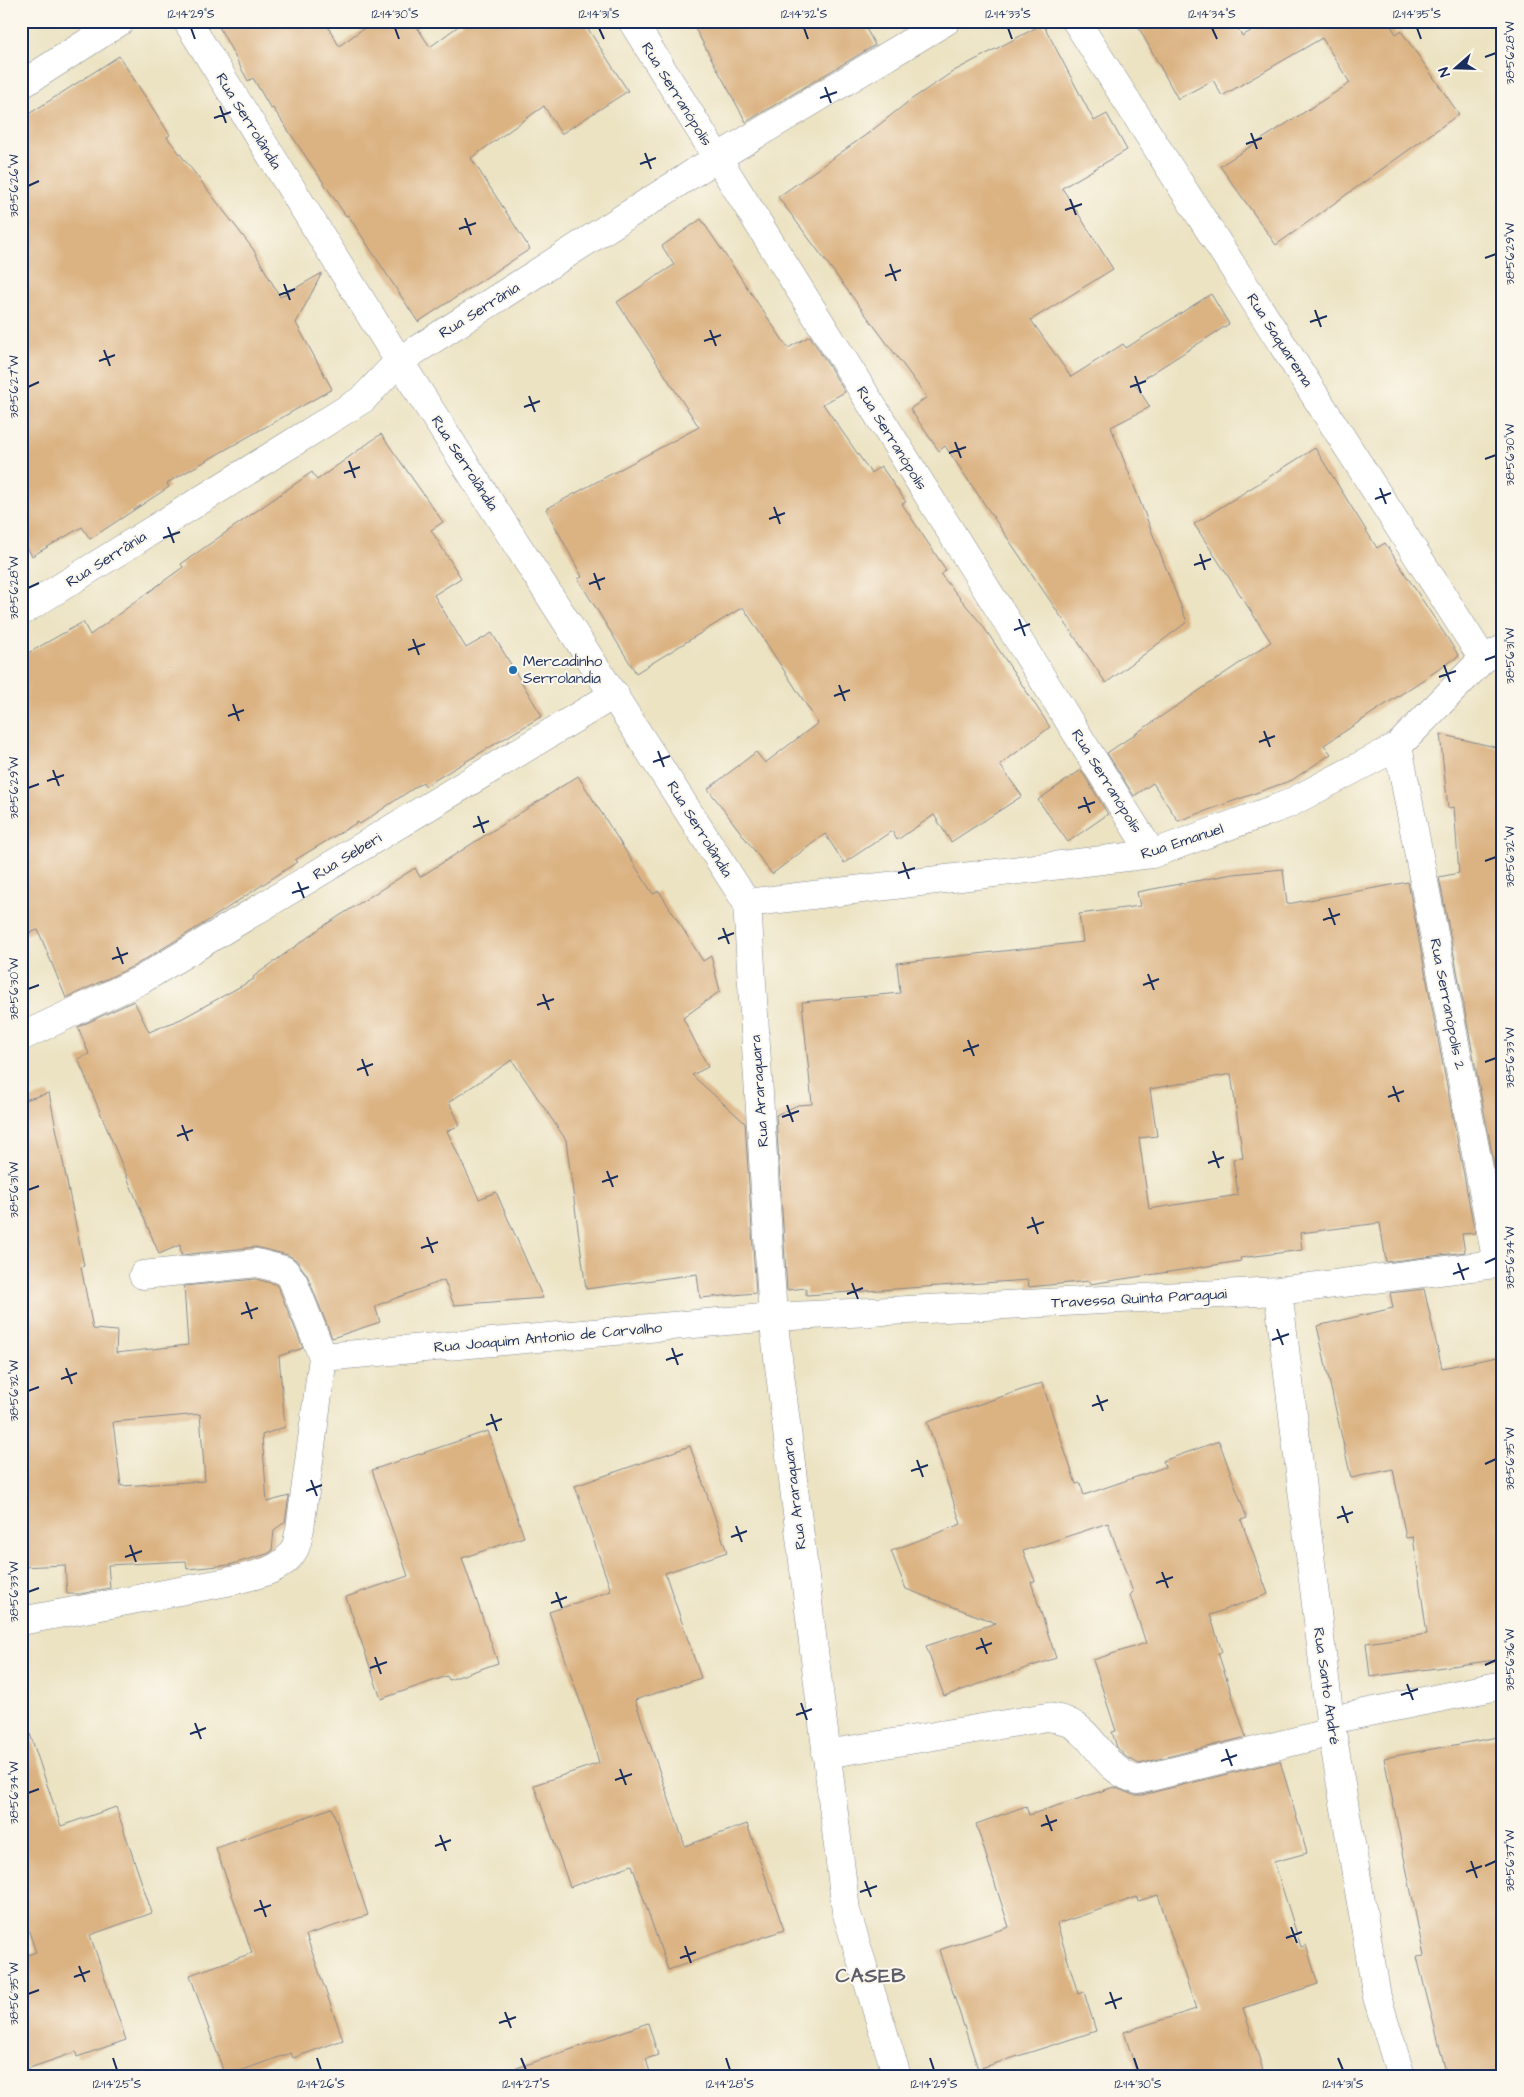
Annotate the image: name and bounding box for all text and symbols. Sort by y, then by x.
text: 12°14'29"S [168,6,215,23]
text: 12°14'30"S [372,6,419,23]
text: 12°14'31"S [579,6,620,23]
text: 12°14'32"S [781,6,827,23]
text: 12°14'33"S [985,6,1031,23]
text: 12°14'34"S [1188,6,1236,23]
text: 12°14'35"S [1393,6,1441,23]
text: 38°56'28"W [1502,21,1519,85]
street label: Rua Serranópolis [636,38,717,151]
north arrow [1432,42,1482,92]
text: N [1434,64,1456,80]
street label: Rua Serrolândia [211,69,287,174]
text: 38°56'26"W [6,154,23,218]
text: 38°56'29"W [1502,222,1519,285]
street label: Rua Serrânia [435,277,524,344]
street label: Rua Saquarema [1241,289,1318,392]
text: 38°56'27"W [6,355,23,418]
street label: Rua Serranópolis [851,382,932,495]
street label: Rua Serrolândia [426,412,503,515]
text: 38°56'30"W [1502,423,1519,486]
street label: Rua Serrânia [62,526,151,593]
text: 38°56'28"W [6,556,23,620]
text: 38°56'31"W [1502,627,1519,684]
place label: Mercadinho Serrolandia [523,651,603,689]
marker: Mercadinho Serrolandia [507,664,519,676]
street label: Rua Serranópolis [1066,725,1147,838]
text: 38°56'29"W [6,756,23,819]
street label: Rua Serrolândia [662,777,738,882]
street label: Rua Emanuel [1138,818,1226,865]
text: 38°56'32"W [1502,826,1519,888]
street label: Rua Seberi [309,827,386,885]
street label: Rua Serranópolis 2 [1424,937,1471,1072]
text: 38°56'30"W [6,957,23,1020]
text: 38°56'33"W [1502,1027,1519,1088]
street label: Rua Araraquara [745,1034,774,1148]
text: 38°56'31"W [6,1161,23,1218]
text: 38°56'34"W [1502,1226,1519,1289]
street label: Travessa Quinta Paraguai [1051,1283,1228,1315]
street label: Rua Joaquim Antonio de Carvalho [433,1317,664,1358]
text: 38°56'32"W [6,1360,23,1422]
text: 38°56'35"W [1502,1427,1519,1491]
street label: Rua Araraquara [777,1437,812,1551]
text: 38°56'33"W [6,1561,23,1622]
street label: Rua Santo André [1308,1626,1345,1746]
text: 38°56'36"W [1502,1628,1519,1691]
text: 38°56'34"W [6,1761,23,1824]
text: 38°56'37"W [1502,1829,1519,1892]
text: 38°56'35"W [6,1962,23,2026]
district label: CASEB [836,1962,906,1990]
text: 12°14'25"S [93,2076,142,2093]
text: 12°14'26"S [297,2076,345,2093]
text: 12°14'27"S [502,2076,550,2093]
text: 12°14'28"S [706,2076,754,2093]
text: 12°14'29"S [911,2076,958,2093]
text: 12°14'30"S [1115,2076,1162,2093]
text: 12°14'31"S [1323,2076,1364,2093]

